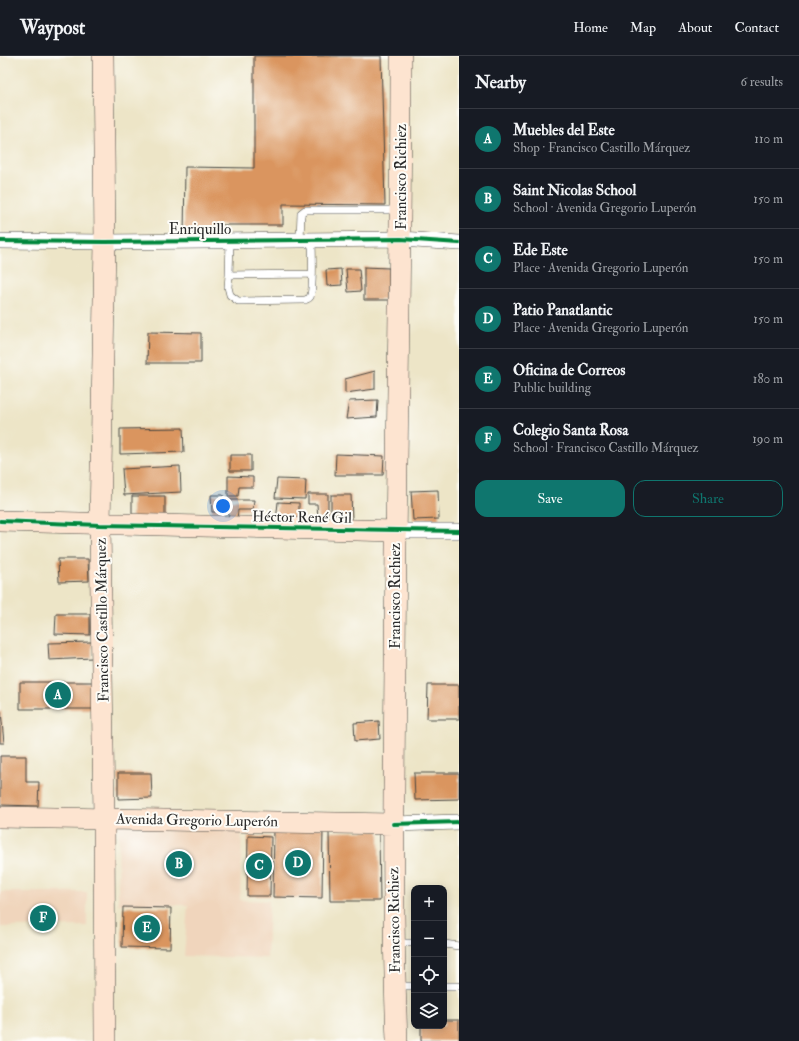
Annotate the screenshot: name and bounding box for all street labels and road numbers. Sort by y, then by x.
street label: Francisco Richiez [392,124,411,230]
street label: Enriquillo [169,220,231,239]
street label: Héctor René Gil [252,507,352,528]
street label: Francisco Castillo Márquez [92,538,113,702]
street label: Francisco Richiez [386,543,405,649]
street label: Avenida Gregorio Luperón [115,810,278,832]
street label: Francisco Richiez [384,867,405,973]

